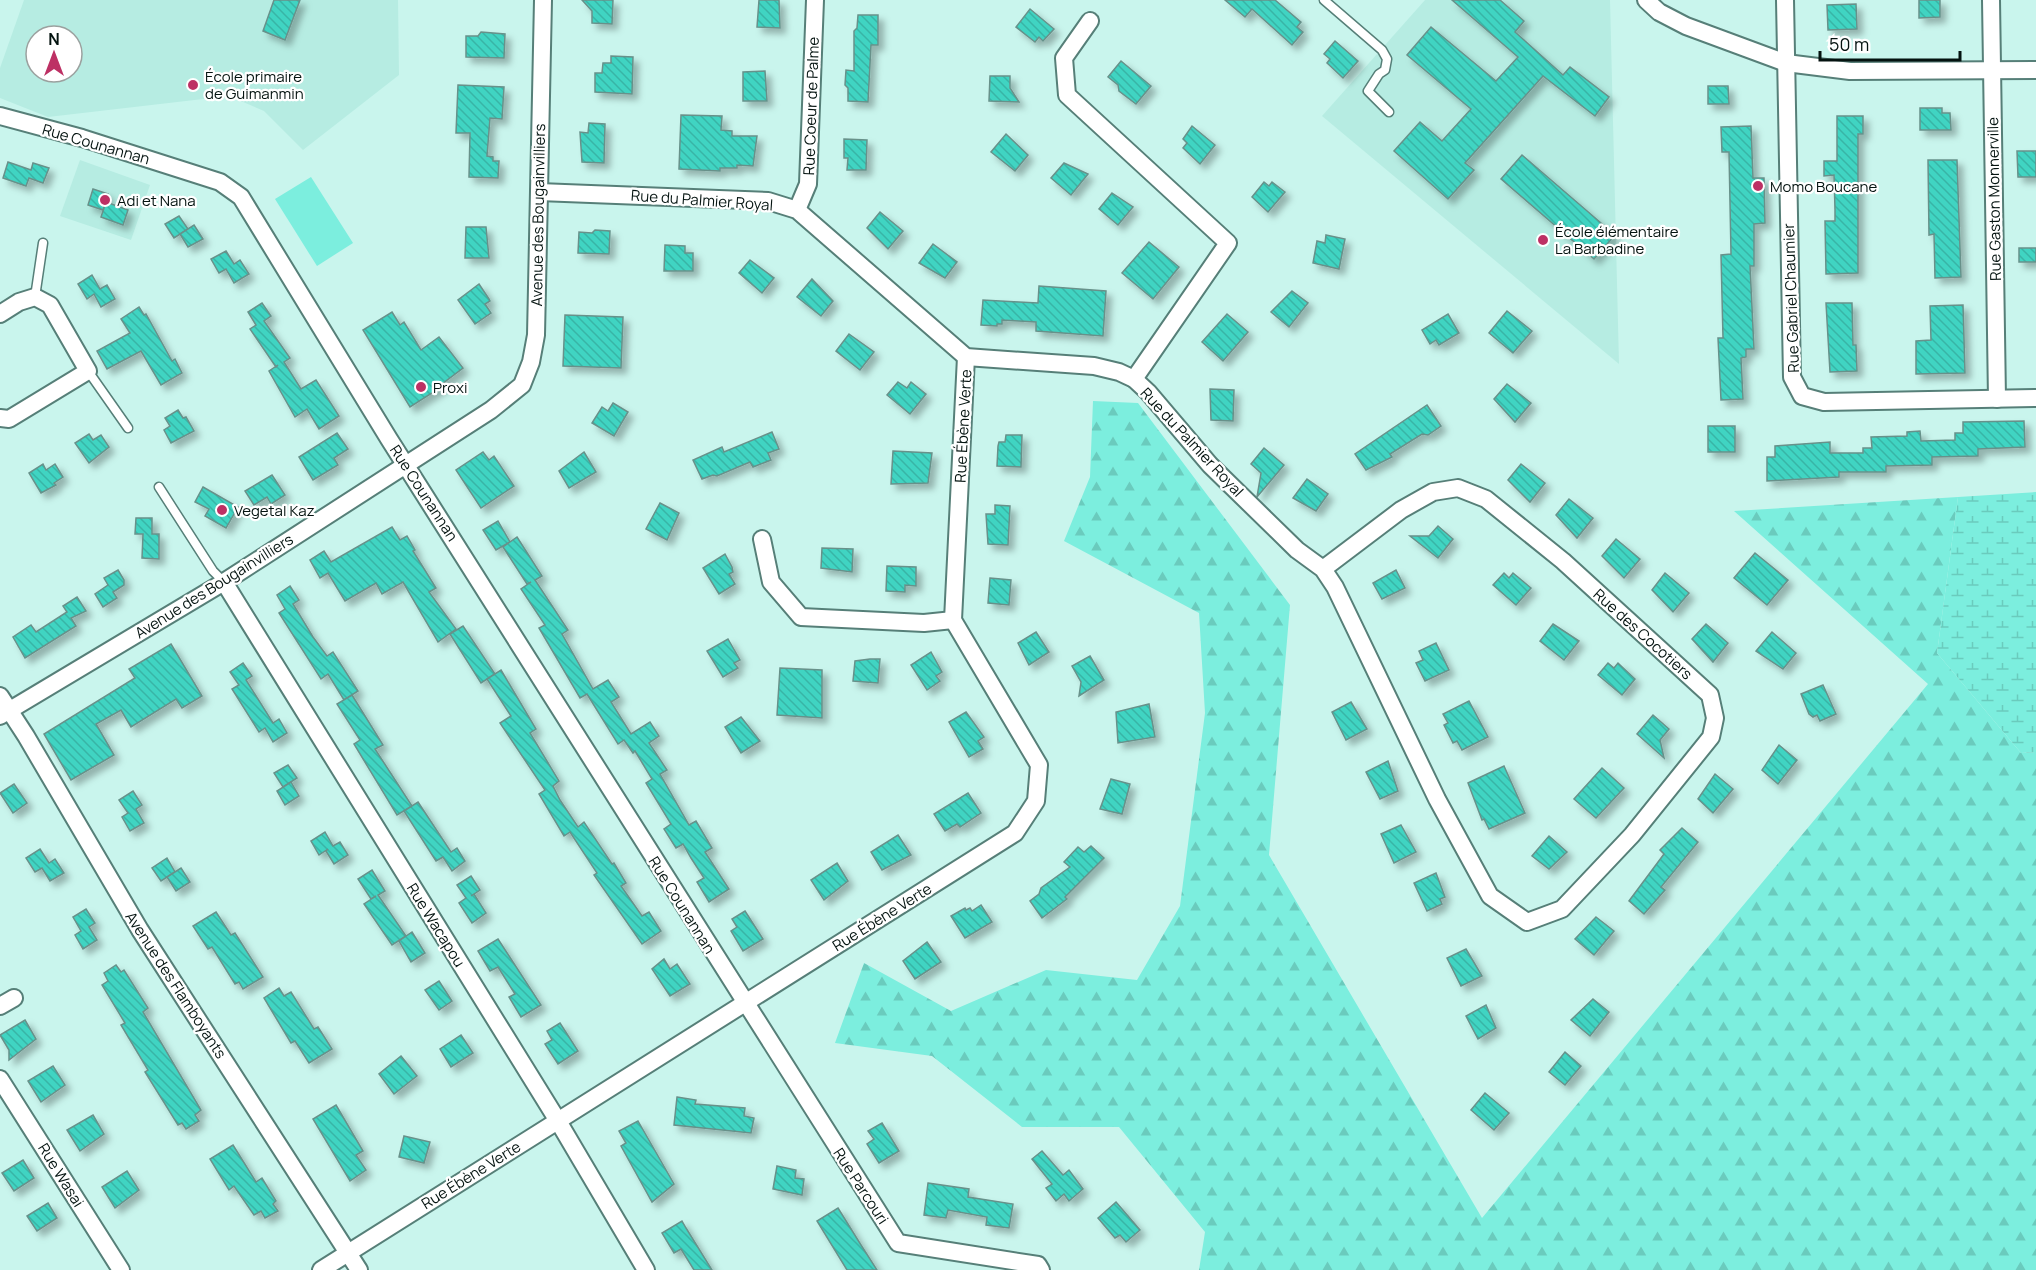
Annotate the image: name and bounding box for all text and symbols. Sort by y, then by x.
north arrow [24,24,84,84]
scale bar [1820,24,1960,62]
text: N [48,28,60,50]
text: 50 m [1829,32,1869,56]
street label: Rue Coeur de Palme [798,36,824,176]
place label: École primaire de Guimanmin [205,66,304,104]
marker: École primaire de Guimanmin [186,78,200,92]
street label: Rue Gaston Monnerville [1982,117,2006,281]
street label: Rue Counannan [40,119,152,169]
street label: Avenue des Bougainvilliers [526,123,550,307]
place label: Momo Boucane [1770,176,1877,197]
marker: Momo Boucane [1751,179,1765,193]
street label: Rue du Palmier Royal [630,185,774,215]
place label: Adi et Nana [117,190,196,211]
marker: Adi et Nana [98,193,112,207]
place label: École élémentaire La Barbadine [1555,221,1679,259]
street label: Rue Gabriel Chaumier [1778,222,1804,373]
marker: École élémentaire La Barbadine [1536,233,1550,247]
street label: Rue Ébène Verte [950,369,976,483]
place label: Proxi [433,377,467,398]
marker: Proxi [414,380,428,394]
street label: Rue du Palmier Royal [1136,383,1248,501]
street label: Rue Counannan [385,441,463,545]
place label: Vegetal Kaz [234,500,315,521]
marker: Vegetal Kaz [215,503,229,517]
street label: Avenue des Bougainvilliers [131,529,297,643]
street label: Rue des Cocotiers [1589,584,1697,684]
street label: Rue Counannan [644,852,720,958]
street label: Rue Ébène Verte [828,878,936,956]
street label: Rue Wacapou [402,879,470,971]
street label: Avenue des Flamboyants [121,907,231,1063]
street label: Rue Ébène Verte [417,1136,525,1214]
street label: Rue Wasai [33,1139,89,1211]
street label: Rue Parcouri [828,1144,894,1228]

